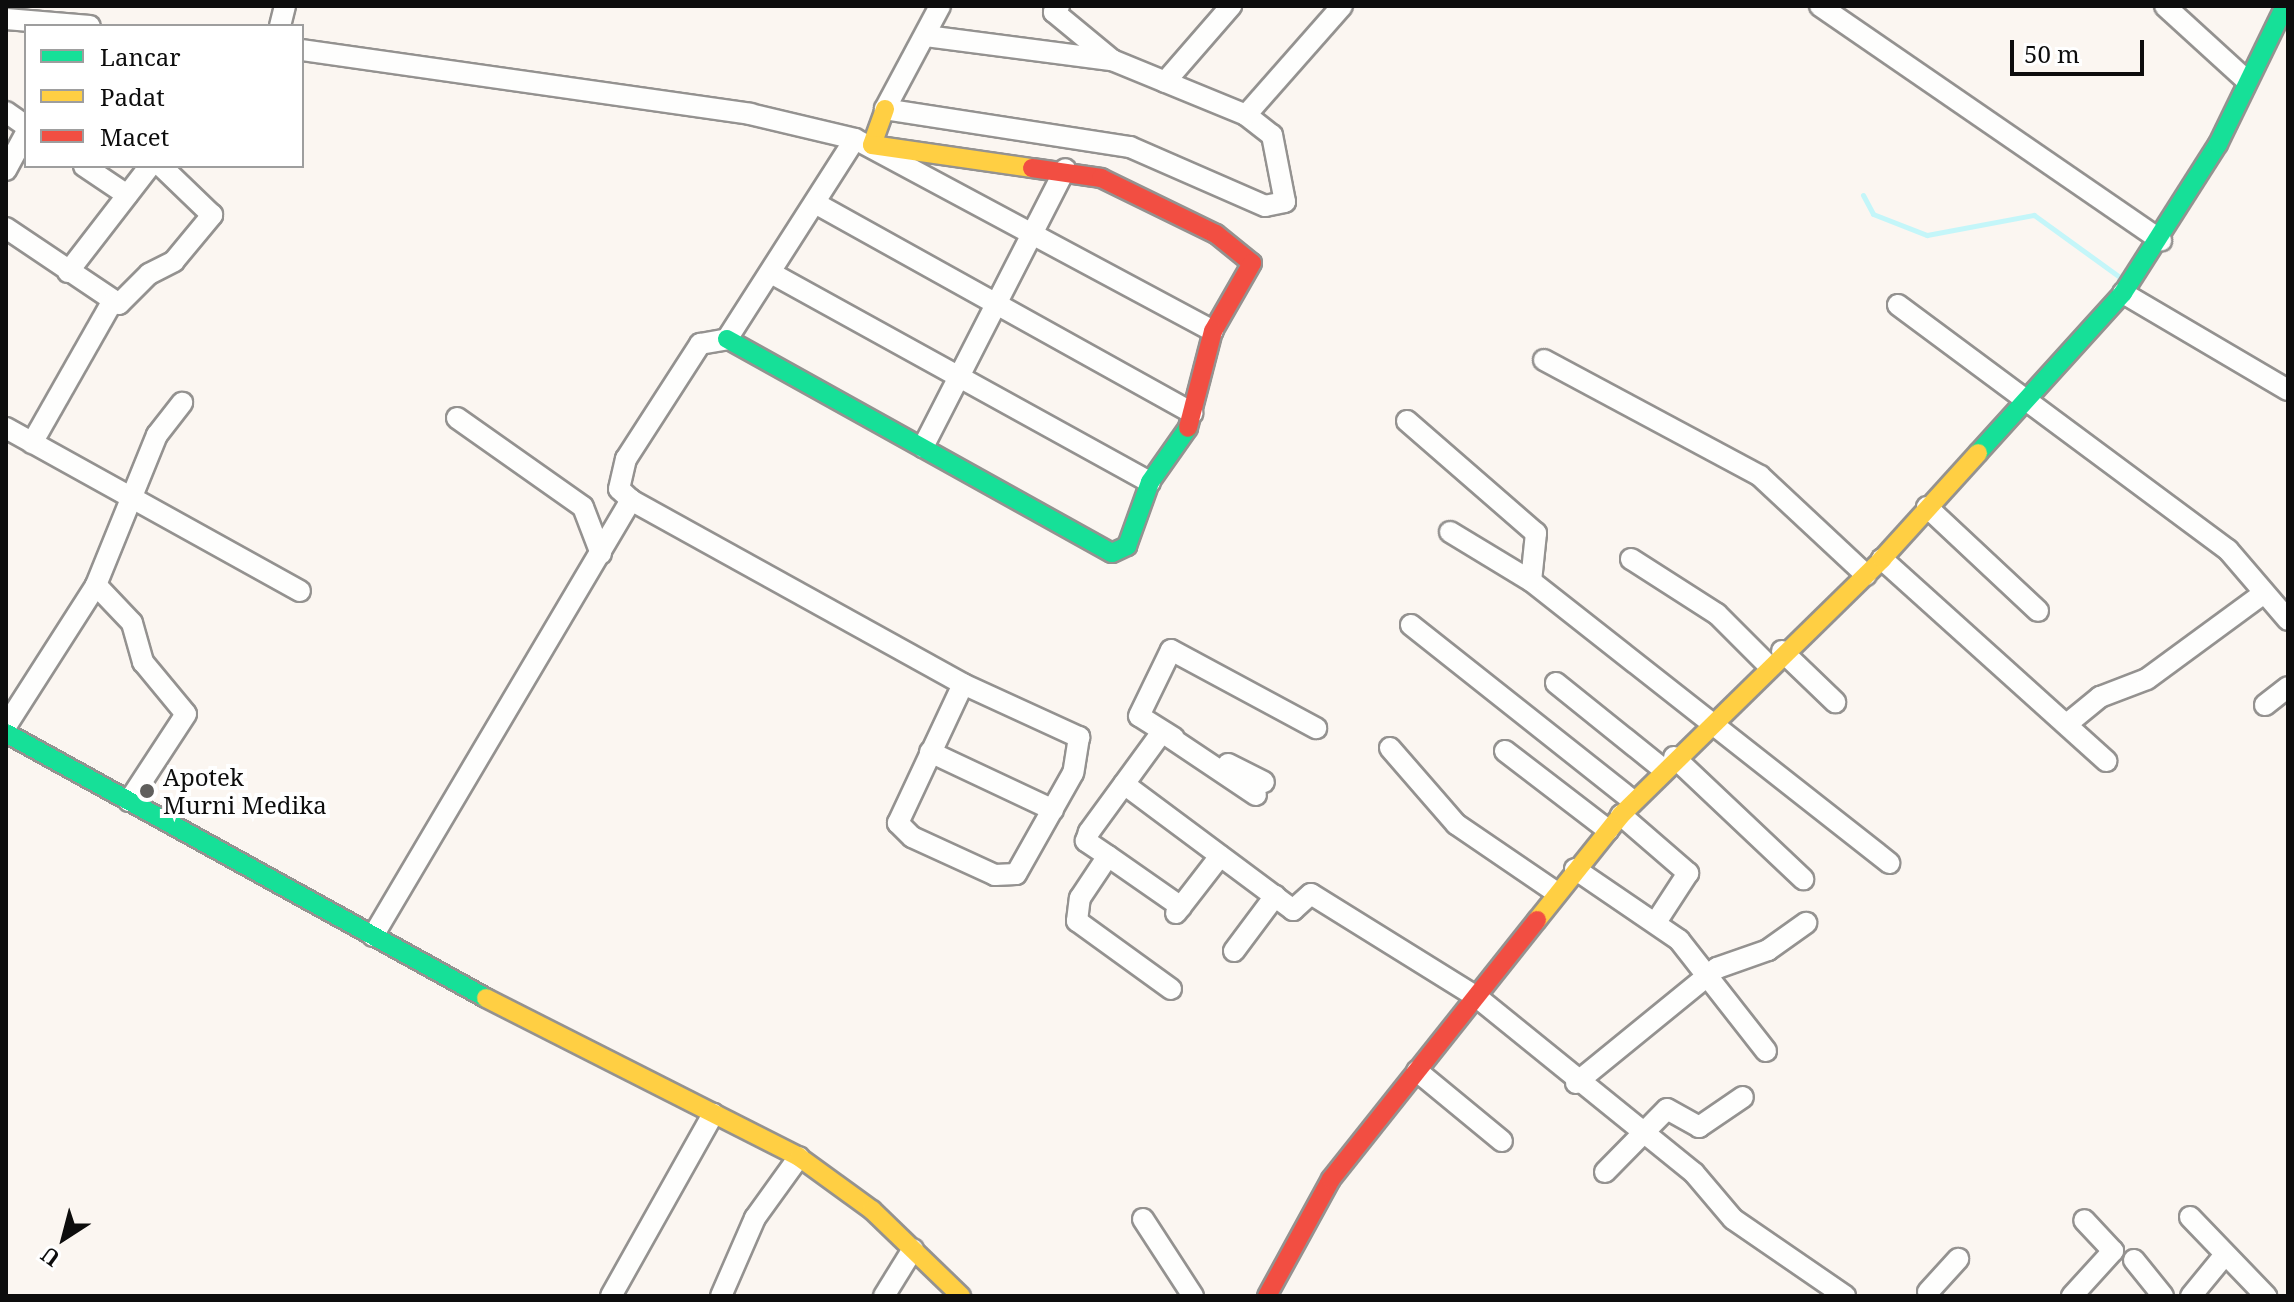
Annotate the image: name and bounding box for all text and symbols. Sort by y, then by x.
legend [24,24,304,168]
scale bar [2014,24,2148,74]
text: 50 m [2024,37,2080,70]
text: Lancar [100,40,181,73]
text: Padat [100,80,165,113]
text: Macet [100,120,169,153]
place label: Apotek Murni Medika [163,763,327,819]
marker: Apotek Murni Medika [138,782,156,800]
north arrow [24,1198,104,1278]
text: U [34,1240,65,1274]

